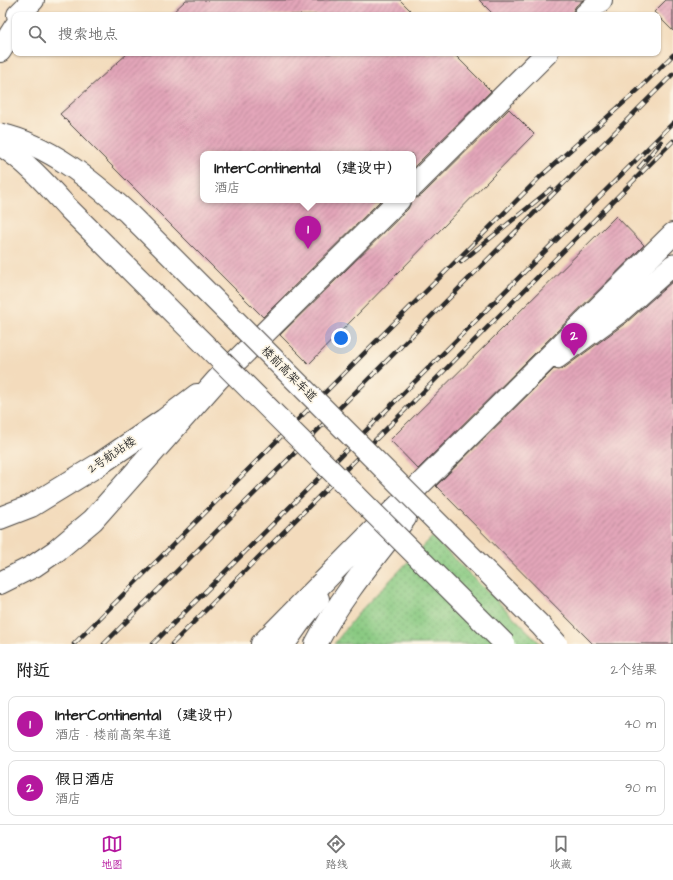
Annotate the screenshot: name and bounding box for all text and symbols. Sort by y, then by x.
search box [12,12,661,56]
icon: search [26,23,48,45]
text: 搜索地点 [58,24,118,45]
popup [200,151,416,203]
text: InterContinental （建设中） [214,158,402,179]
text: 酒店 [214,179,240,197]
pin: 1 [295,216,321,249]
pin: 2 [561,323,587,356]
your location [331,328,351,348]
street label: 楼前高架车道 [258,343,320,405]
street label: 2号航站楼 [85,433,139,477]
text: 附近 [16,659,50,683]
text: 2个结果 [611,661,657,679]
text: InterContinental （建设中） [55,705,242,726]
text: 1 [29,715,31,733]
text: 40 m [624,715,656,733]
text: 酒店 · 楼前高架车道 [55,726,171,744]
text: 假日酒店 [55,769,115,790]
text: 2 [26,779,34,797]
text: 90 m [625,779,656,797]
text: 酒店 [55,790,81,808]
tab: 地图 [101,833,123,872]
tab: 路线 [325,833,347,872]
tab: 收藏 [550,833,572,872]

